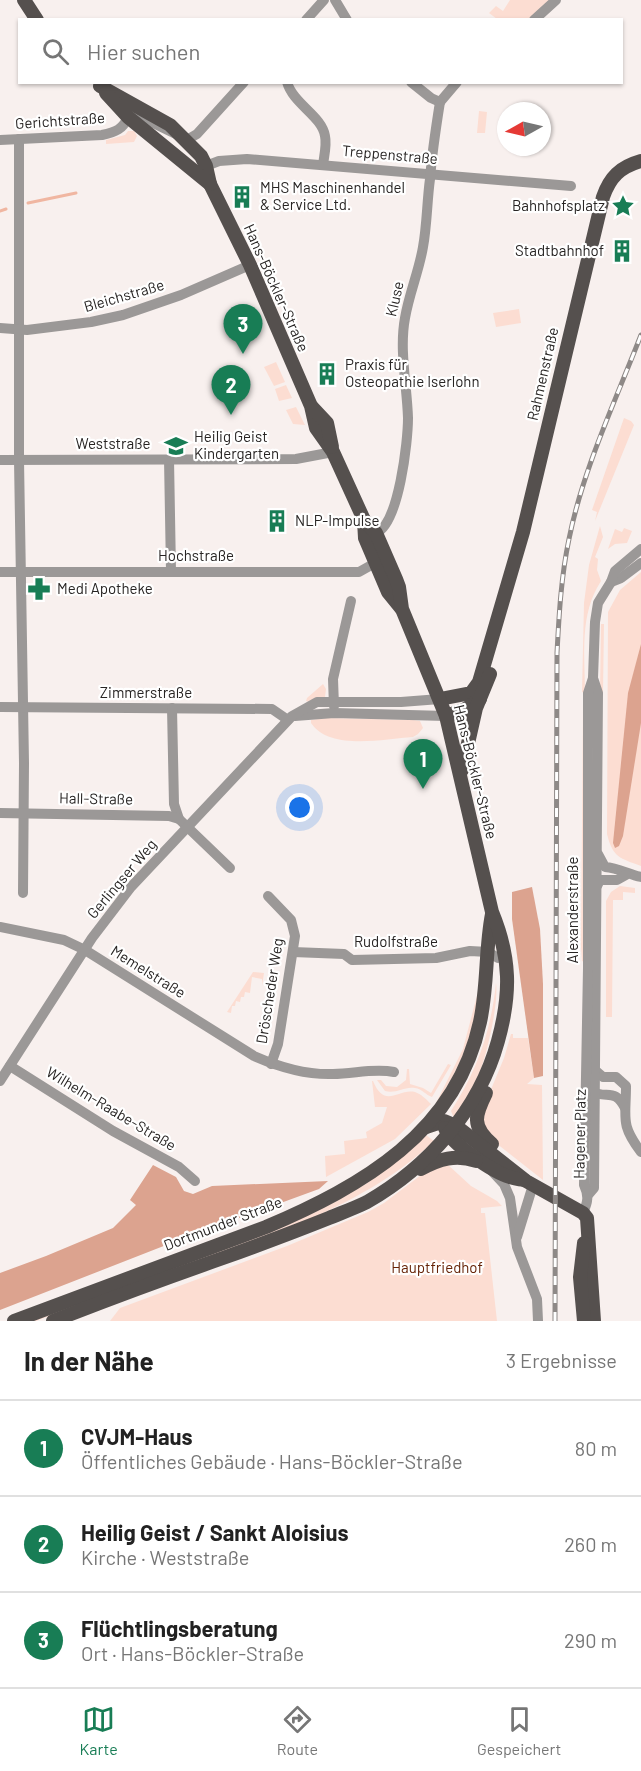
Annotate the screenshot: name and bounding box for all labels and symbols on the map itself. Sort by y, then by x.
north arrow [497,102,551,156]
street label: Gerichtstraße [14,108,105,132]
street label: Treppenstraße [342,141,439,167]
place label: MHS Maschinenhandel & Service Ltd. [260,178,405,213]
building icon: MHS Maschinenhandel & Service Ltd. [229,184,255,210]
place icon: Bahnhofsplatz [610,193,636,219]
place label: Bahnhofsplatz [512,196,605,214]
street label: Hans-Böckler-Straße [241,221,313,354]
building icon: Stadtbahnhof [609,238,635,264]
place label: Stadtbahnhof [515,241,604,259]
street label: Bleichstraße [82,275,166,315]
street label: Kluse [381,279,407,318]
pin: 3 [224,304,262,354]
street label: Rahmenstraße [523,325,562,422]
place label: Praxis für Osteopathie Iserlohn [345,355,480,390]
building icon: Praxis für Osteopathie Iserlohn [314,361,340,387]
pin: 2 [212,366,250,415]
place label: Heilig Geist Kindergarten [194,427,279,462]
school or university icon: Heilig Geist Kindergarten [163,433,189,459]
street label: Weststraße [75,434,151,452]
building icon: NLP-Impulse [264,508,290,534]
place label: NLP-Impulse [295,511,379,529]
street label: Hochstraße [158,546,234,564]
pharmacy icon: Medi Apotheke [26,576,52,602]
place label: Medi Apotheke [57,579,153,597]
street label: Zimmerstraße [100,683,192,701]
street label: Hans-Böckler-Straße [451,703,501,841]
pin: 1 [404,740,442,789]
street label: Hall-Straße [59,788,133,808]
your location [285,793,314,822]
street label: Gerlingser Weg [83,835,160,922]
street label: Alexanderstraße [563,857,581,963]
street label: Rudolfstraße [354,932,438,950]
street label: Dröscheder Weg [252,937,286,1045]
street label: Memelstraße [108,941,189,1001]
street label: Wilhelm-Raabe-Straße [43,1062,180,1154]
street label: Hagener Platz [569,1089,589,1179]
street label: Dortmunder Straße [161,1192,284,1254]
park label: Hauptfriedhof [391,1258,483,1276]

